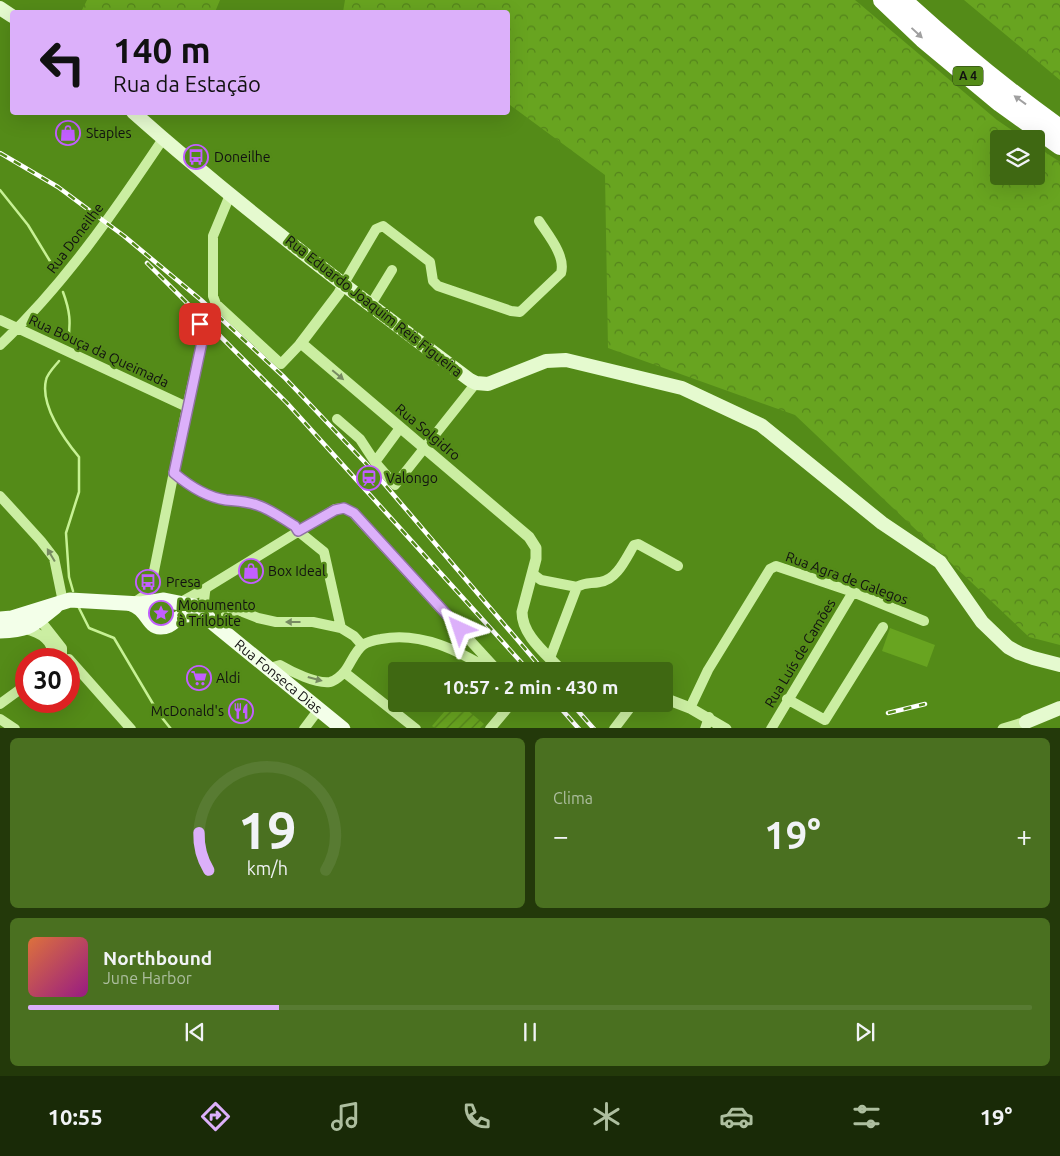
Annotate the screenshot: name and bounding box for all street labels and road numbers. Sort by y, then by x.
road number: A 4 [953,66,983,85]
street label: Rua Doneilhe [43,200,107,276]
street label: Rua Eduardo Joaquim Reis Figueira [282,232,466,380]
street label: Rua Bouça da Queimada [27,312,171,390]
street label: Rua Solgidro [392,400,464,464]
street label: Rua Agra de Galegos [784,548,910,608]
street label: Rua Luís de Camões [761,596,839,710]
street label: Rua Fonseca Dias [232,636,325,717]

